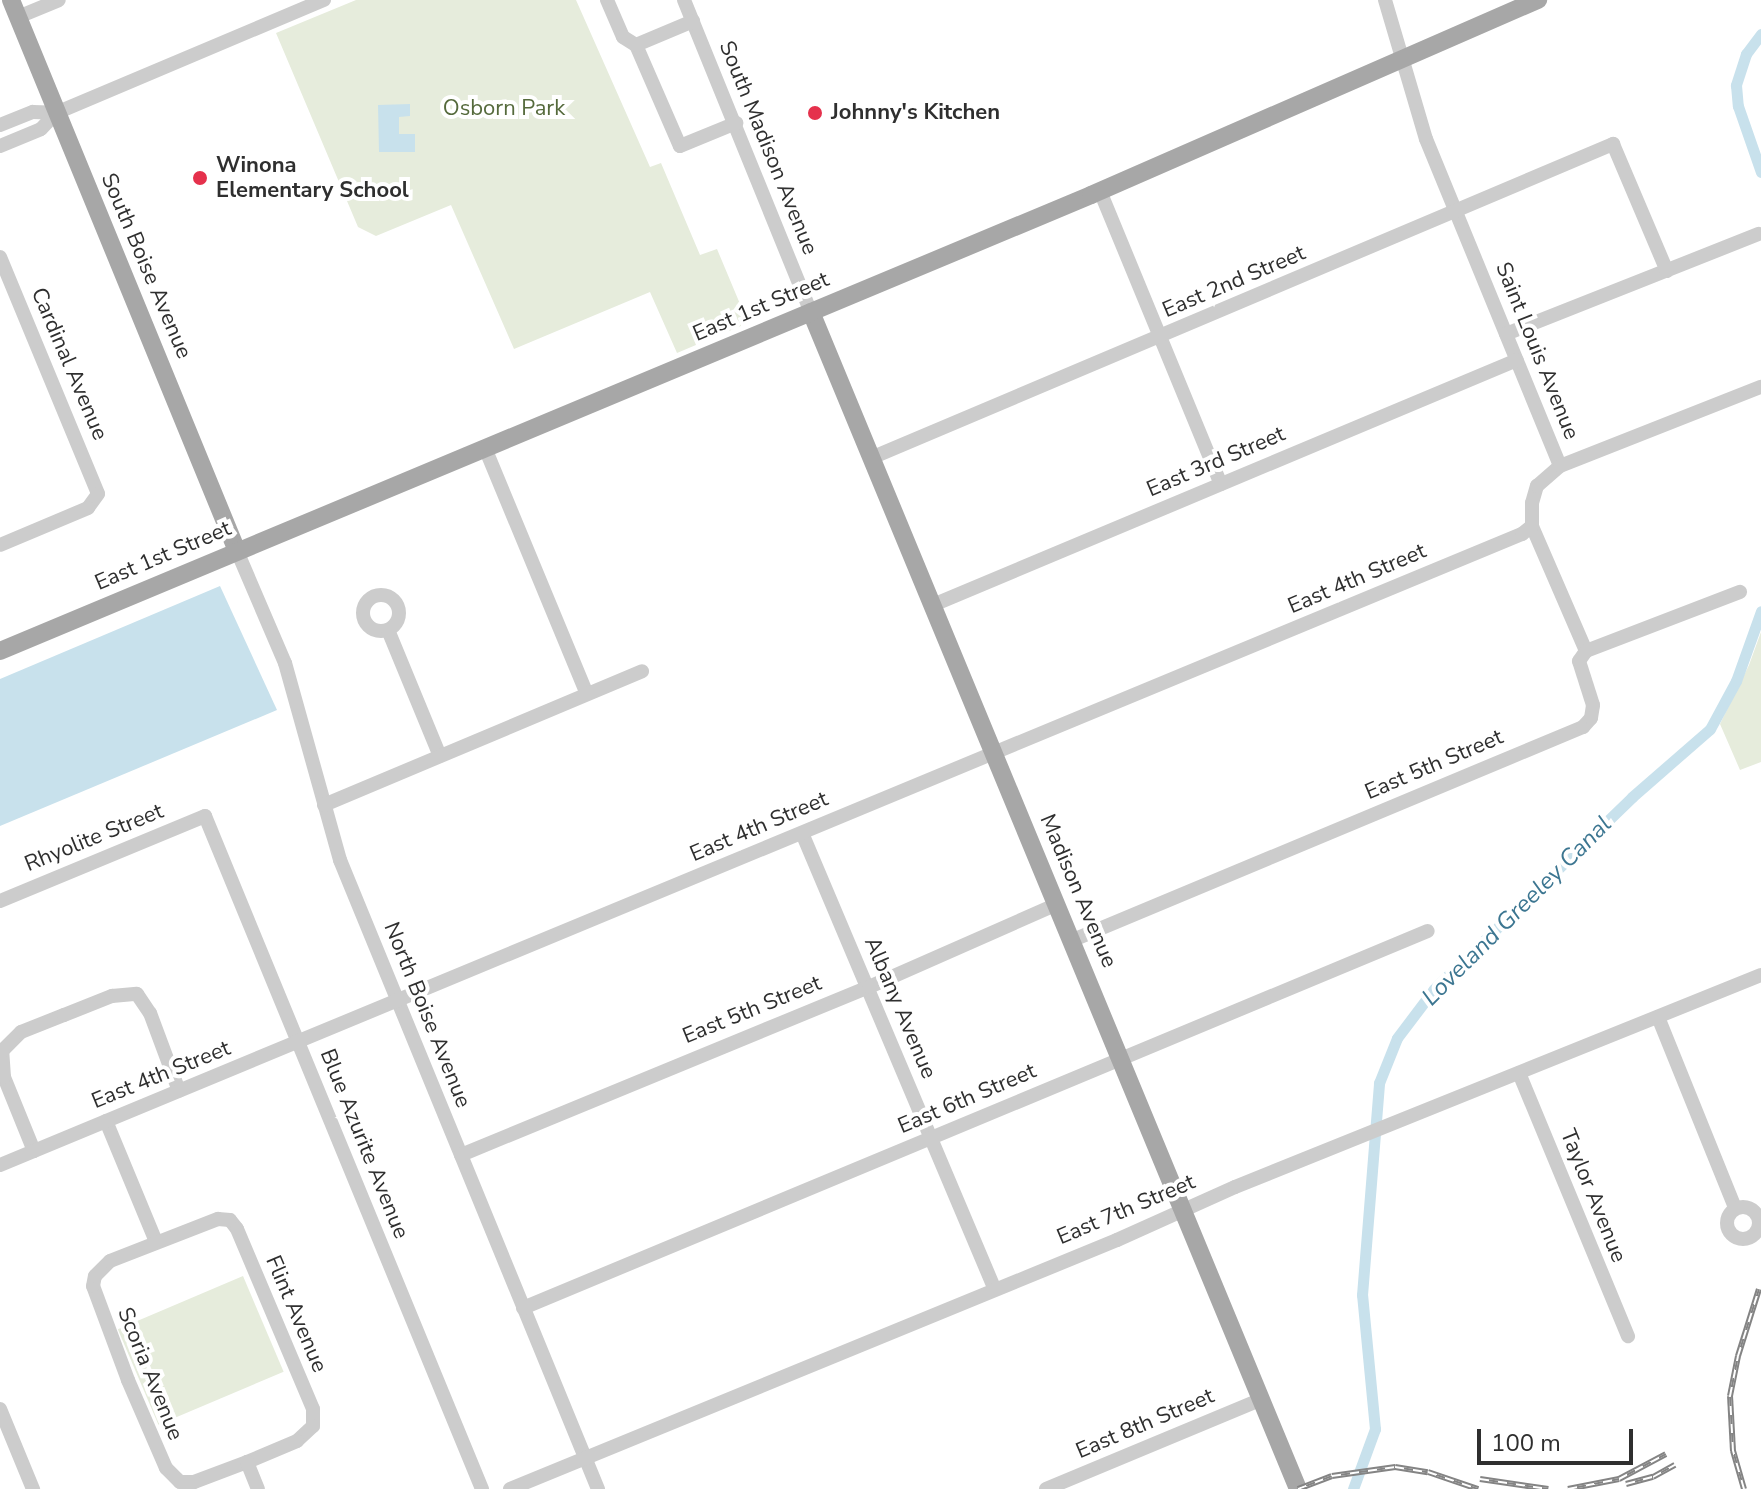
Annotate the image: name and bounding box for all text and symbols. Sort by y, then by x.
street label: South Madison Avenue [713,37,823,259]
park label: Osborn Park [443,96,565,122]
place label: Johnny's Kitchen [831,100,1000,126]
marker: Johnny's Kitchen [806,104,824,122]
place label: Winona Elementary School [216,152,409,204]
street label: South Boise Avenue [95,169,197,363]
marker: Winona Elementary School [191,169,209,187]
street label: East 2nd Street [1159,240,1309,324]
street label: Saint Louis Avenue [1489,259,1585,443]
street label: East 1st Street [689,266,833,348]
street label: Cardinal Avenue [25,284,113,444]
street label: East 3rd Street [1143,421,1289,503]
street label: East 1st Street [91,515,235,597]
street label: East 4th Street [1284,538,1430,620]
street label: East 5th Street [1361,724,1507,806]
street label: East 4th Street [686,786,832,868]
street label: Rhyolite Street [21,798,167,878]
street label: Madison Avenue [1034,810,1122,972]
water label: Loveland Greeley Canal [1416,810,1618,1012]
street label: North Boise Avenue [378,918,476,1112]
street label: Albany Avenue [858,933,942,1083]
street label: East 5th Street [679,970,825,1050]
street label: East 4th Street [88,1035,234,1115]
street label: Blue Azurite Avenue [314,1045,414,1243]
street label: East 6th Street [894,1058,1040,1140]
street label: Taylor Avenue [1554,1125,1632,1267]
street label: East 7th Street [1053,1169,1199,1251]
street label: Flint Avenue [260,1252,332,1376]
street label: Scoria Avenue [111,1304,189,1444]
street label: East 8th Street [1072,1383,1218,1465]
scale bar [1481,1413,1637,1463]
text: 100 m [1491,1427,1561,1459]

